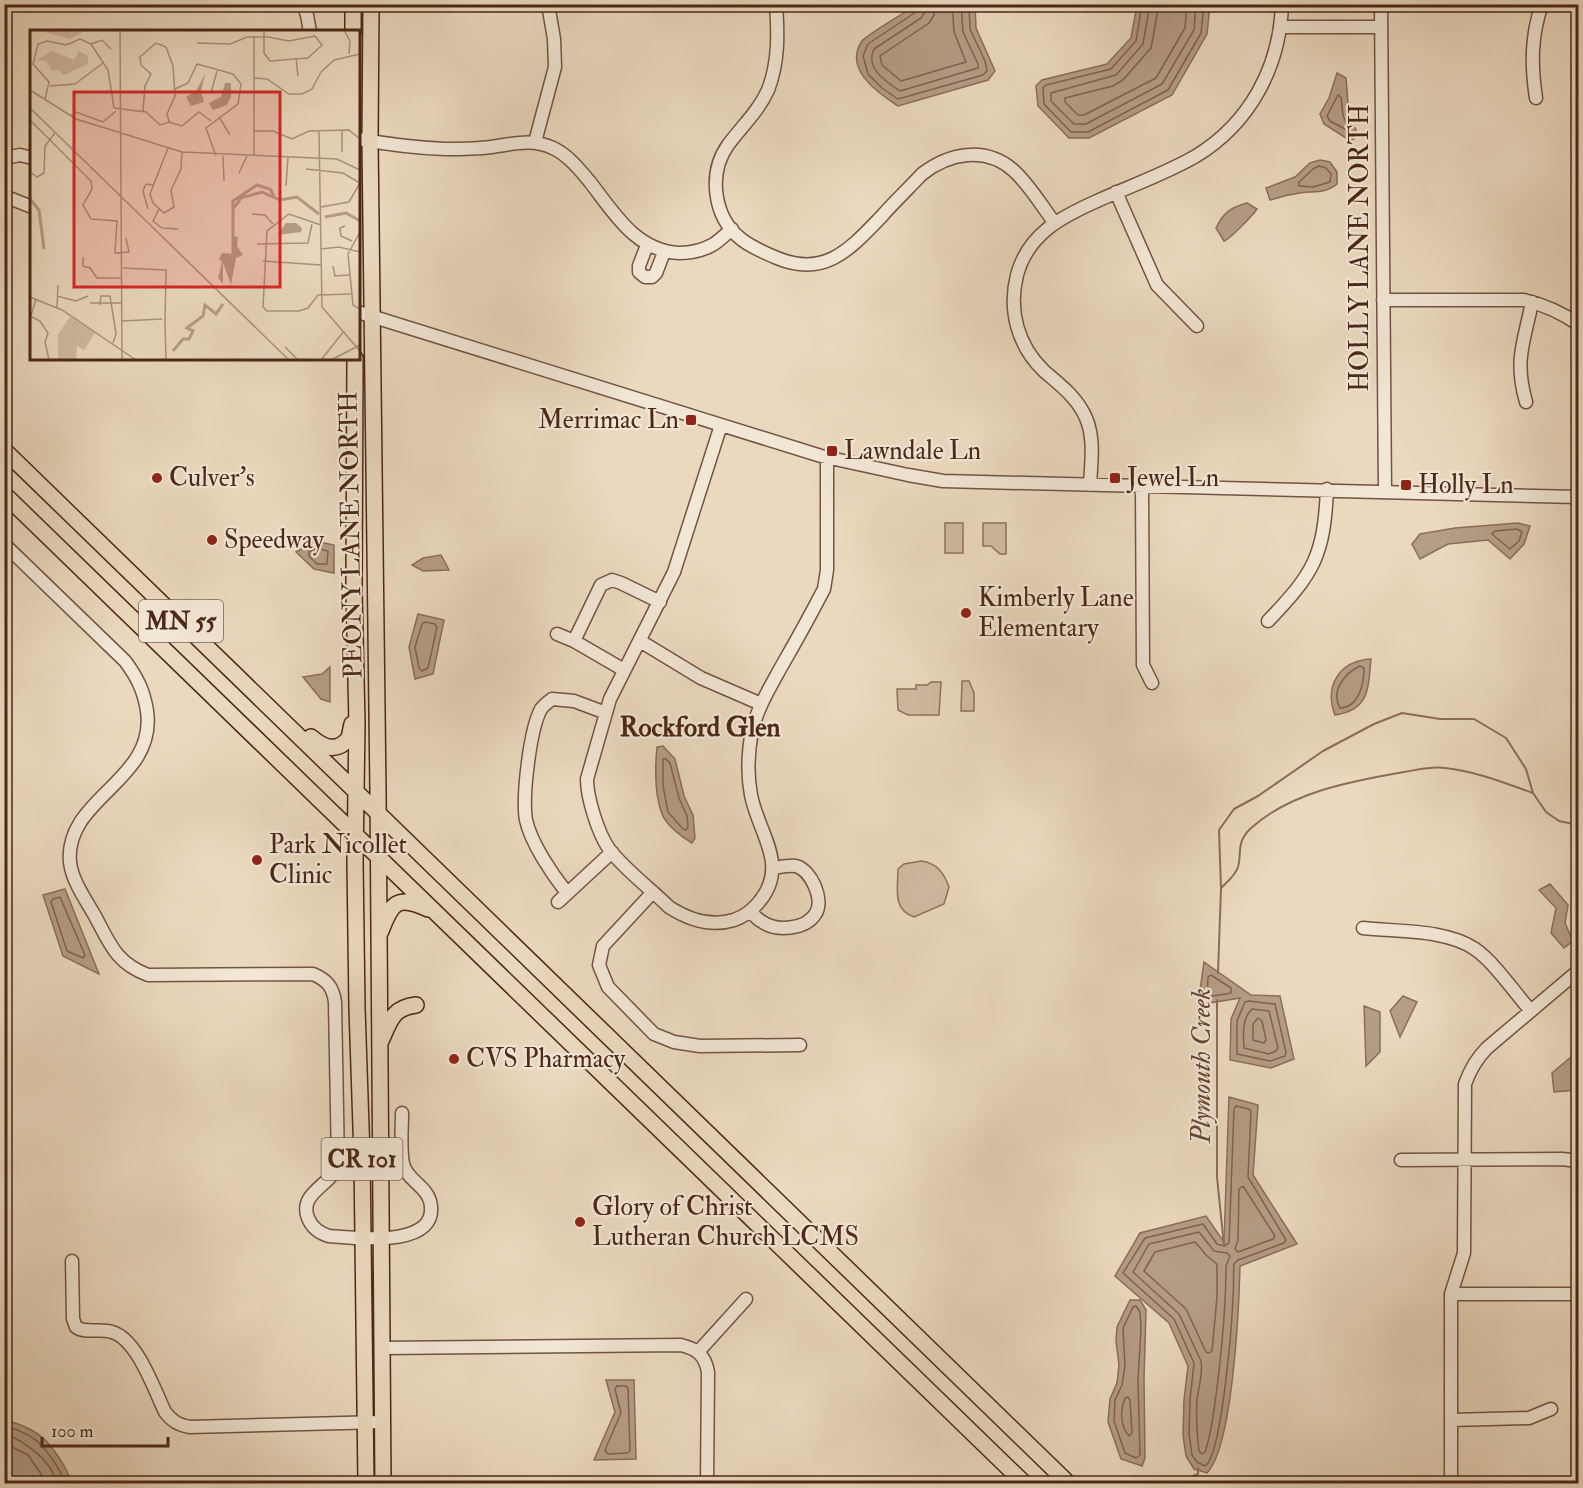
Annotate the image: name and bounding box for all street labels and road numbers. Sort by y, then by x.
street label: HOLLY LANE NORTH [1344,104,1376,392]
street label: PEONY LANE NORTH [332,391,370,679]
road number: MN 55 [139,600,223,642]
road number: CR 101 [322,1138,403,1180]

